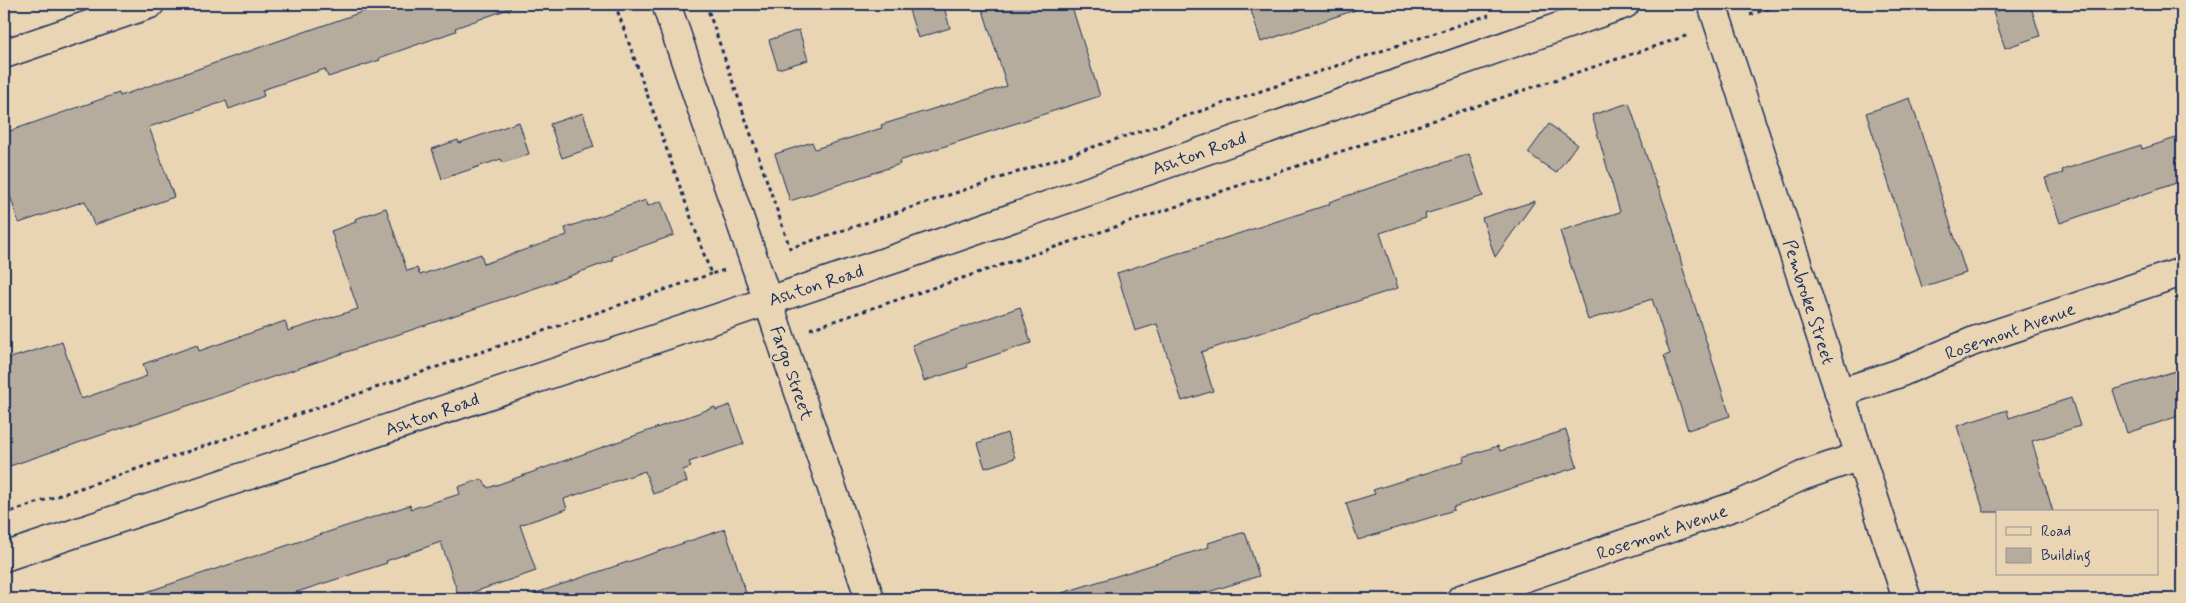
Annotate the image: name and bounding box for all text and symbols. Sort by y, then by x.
street label: Ashton Road [1149,127,1250,181]
street label: Pembroke Street [1777,237,1840,368]
street label: Ashton Road [766,259,867,313]
street label: Rosemont Avenue [1942,297,2079,367]
street label: Fargo Street [763,323,819,424]
street label: Ashton Road [382,388,483,442]
street label: Rosemont Avenue [1594,499,1731,567]
legend [1996,510,2158,576]
text: Road [2041,522,2071,542]
text: Building [2041,546,2091,567]

